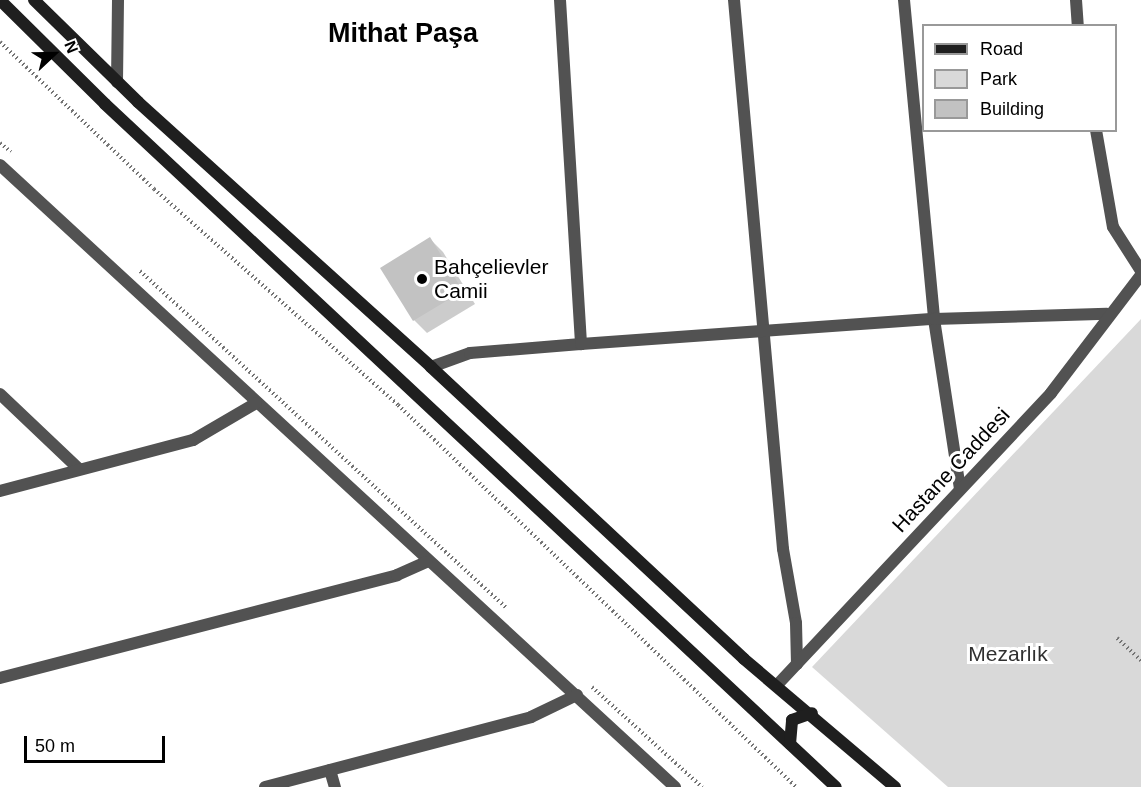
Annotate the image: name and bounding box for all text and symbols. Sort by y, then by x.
district label: Mithat Paşa [328,18,478,50]
north arrow [24,24,84,84]
legend [922,24,1117,132]
text: N [61,39,81,56]
text: Road [980,39,1023,59]
text: Park [980,69,1017,89]
text: Building [980,99,1044,119]
place label: Bahçelievler Camii [434,254,548,304]
marker: Bahçelievler Camii [415,272,429,286]
street label: Hastane Caddesi [887,402,1015,538]
park label: Mezarlık [968,641,1048,667]
scale bar [27,724,168,762]
text: 50 m [35,736,75,756]

